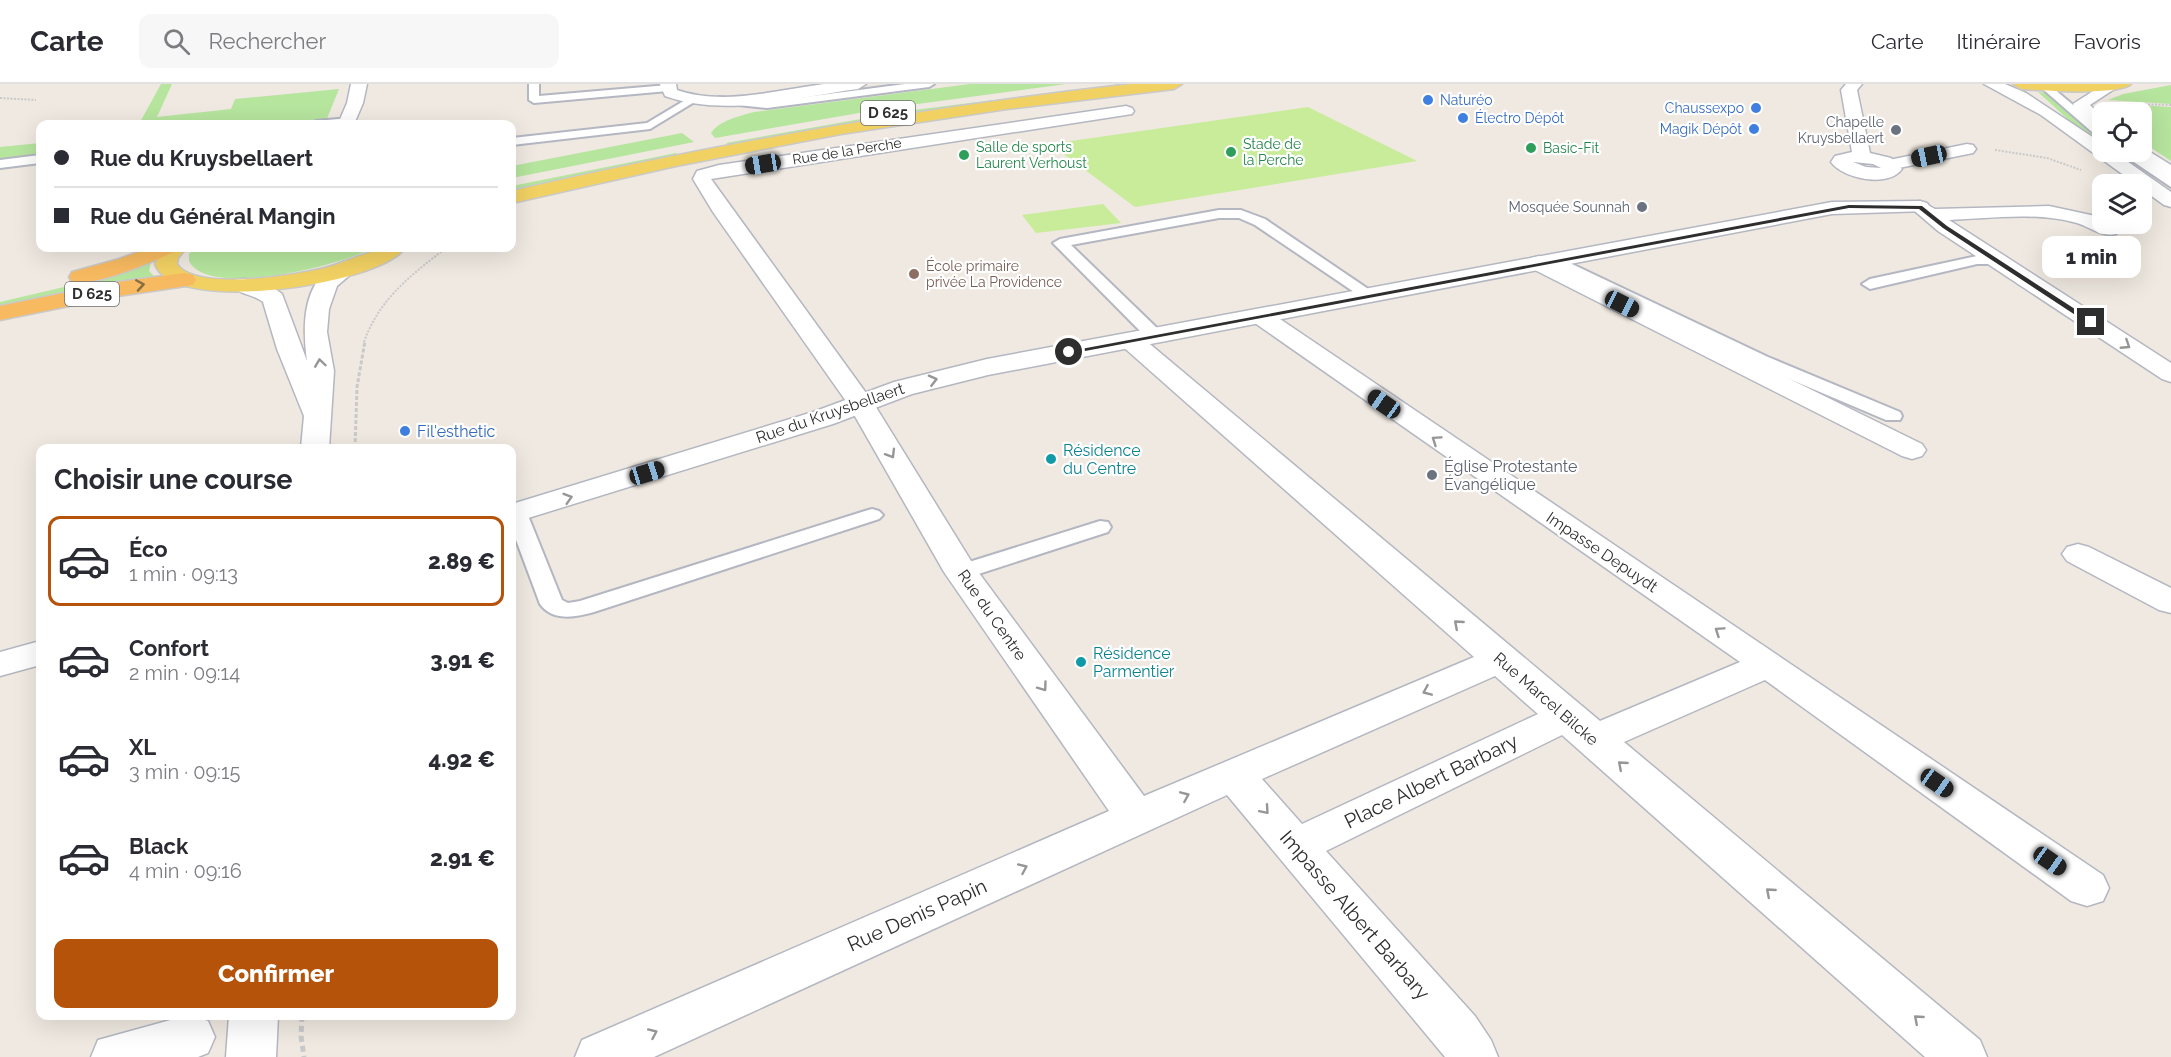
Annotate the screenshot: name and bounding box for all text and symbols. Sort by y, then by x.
search box [139,14,559,68]
text: Carte [30,25,103,58]
icon: search [160,25,193,58]
text: Rechercher [208,28,326,54]
text: Carte [1871,29,1923,54]
text: Itinéraire [1956,29,2040,54]
text: Favoris [2073,29,2141,54]
place label: Naturéo [1440,92,1493,108]
marker: Naturéo [1421,93,1435,107]
place label: Chaussexpo [1665,100,1744,116]
road number: D 625 [861,101,915,125]
marker: Chaussexpo [1749,101,1763,115]
map controls [2092,102,2152,234]
button: locate [2092,102,2152,162]
place label: Électro Dépôt [1475,109,1565,126]
marker: Électro Dépôt [1456,111,1470,125]
place label: Chapelle Kruysbellaert [1798,114,1884,146]
place label: Magik Dépôt [1660,121,1742,137]
marker: Magik Dépôt [1747,122,1761,136]
marker: Chapelle Kruysbellaert [1889,123,1903,137]
street label: Rue de la Perche [791,134,903,168]
place label: Stade de la Perche [1243,136,1304,168]
place label: Salle de sports Laurent Verhoust [976,139,1087,171]
place label: Basic-Fit [1543,140,1600,156]
marker: Basic-Fit [1524,141,1538,155]
car [1910,143,1948,169]
text: Rue du Kruysbellaert [90,145,313,171]
marker: Stade de la Perche [1224,145,1238,159]
marker: Salle de sports Laurent Verhoust [957,148,971,162]
car [744,152,782,176]
button: layers [2092,174,2152,234]
place label: Mosquée Sounnah [1509,199,1630,215]
marker: Mosquée Sounnah [1635,200,1649,214]
text: Rue du Général Mangin [90,203,336,229]
callout: 1 min [2042,235,2140,277]
text: 1 min [2066,245,2117,269]
place label: École primaire privée La Providence [926,257,1062,290]
marker: École primaire privée La Providence [907,267,921,281]
one-way arrow [135,280,144,292]
road number: D 625 [65,282,119,306]
car [1602,288,1642,320]
route end [2077,308,2104,335]
one-way arrow [2120,337,2130,349]
route start [1055,338,1082,365]
one-way arrow [314,359,326,368]
one-way arrow [928,375,938,388]
street label: Rue du Kruysbellaert [753,379,907,447]
car [1364,386,1404,422]
place label: Fil'esthetic [417,422,496,441]
marker: Fil'esthetic [398,424,412,438]
one-way arrow [1432,435,1442,447]
place label: Résidence du Centre [1063,441,1141,478]
one-way arrow [884,448,895,458]
marker: Résidence du Centre [1044,452,1058,466]
place label: Église Protestante Évangélique [1444,456,1577,494]
car [627,459,667,487]
text: Choisir une course [54,464,292,495]
marker: Église Protestante Évangélique [1425,468,1439,482]
one-way arrow [562,493,573,505]
street label: Impasse Depuydt [1543,508,1662,597]
icon: car [57,534,111,588]
text: Éco [129,536,168,562]
text: 2.89 € [428,548,495,574]
text: 1 min · 09:13 [129,562,238,586]
street label: Rue du Centre [954,566,1030,664]
one-way arrow [1454,620,1465,631]
one-way arrow [1715,627,1726,638]
icon: car [57,633,111,687]
text: Confort [129,635,209,661]
place label: Résidence Parmentier [1093,644,1175,681]
text: 3.91 € [430,647,495,673]
street label: Rue Marcel Bilcke [1490,648,1602,750]
marker: Résidence Parmentier [1074,655,1088,669]
text: 2 min · 09:14 [129,661,240,685]
one-way arrow [1036,681,1047,692]
one-way arrow [1422,684,1433,696]
street label: Place Albert Barbary [1340,728,1522,833]
icon: car [57,732,111,786]
text: XL [129,734,156,760]
text: 4.92 € [429,746,495,772]
text: 3 min · 09:15 [129,760,240,784]
one-way arrow [1618,761,1628,772]
car [1917,765,1957,801]
one-way arrow [1179,791,1190,803]
one-way arrow [1258,804,1269,814]
street label: Impasse Albert Barbary [1275,825,1435,1005]
icon: car [57,831,111,885]
text: Black [129,833,188,859]
car [2030,843,2070,879]
text: 2.91 € [430,845,495,871]
text: 4 min · 09:16 [129,859,242,883]
one-way arrow [1016,863,1027,875]
street label: Rue Denis Papin [844,874,990,956]
one-way arrow [1766,888,1776,899]
button: Confirmer [54,939,498,1008]
one-way arrow [1914,1015,1925,1026]
one-way arrow [646,1028,657,1040]

